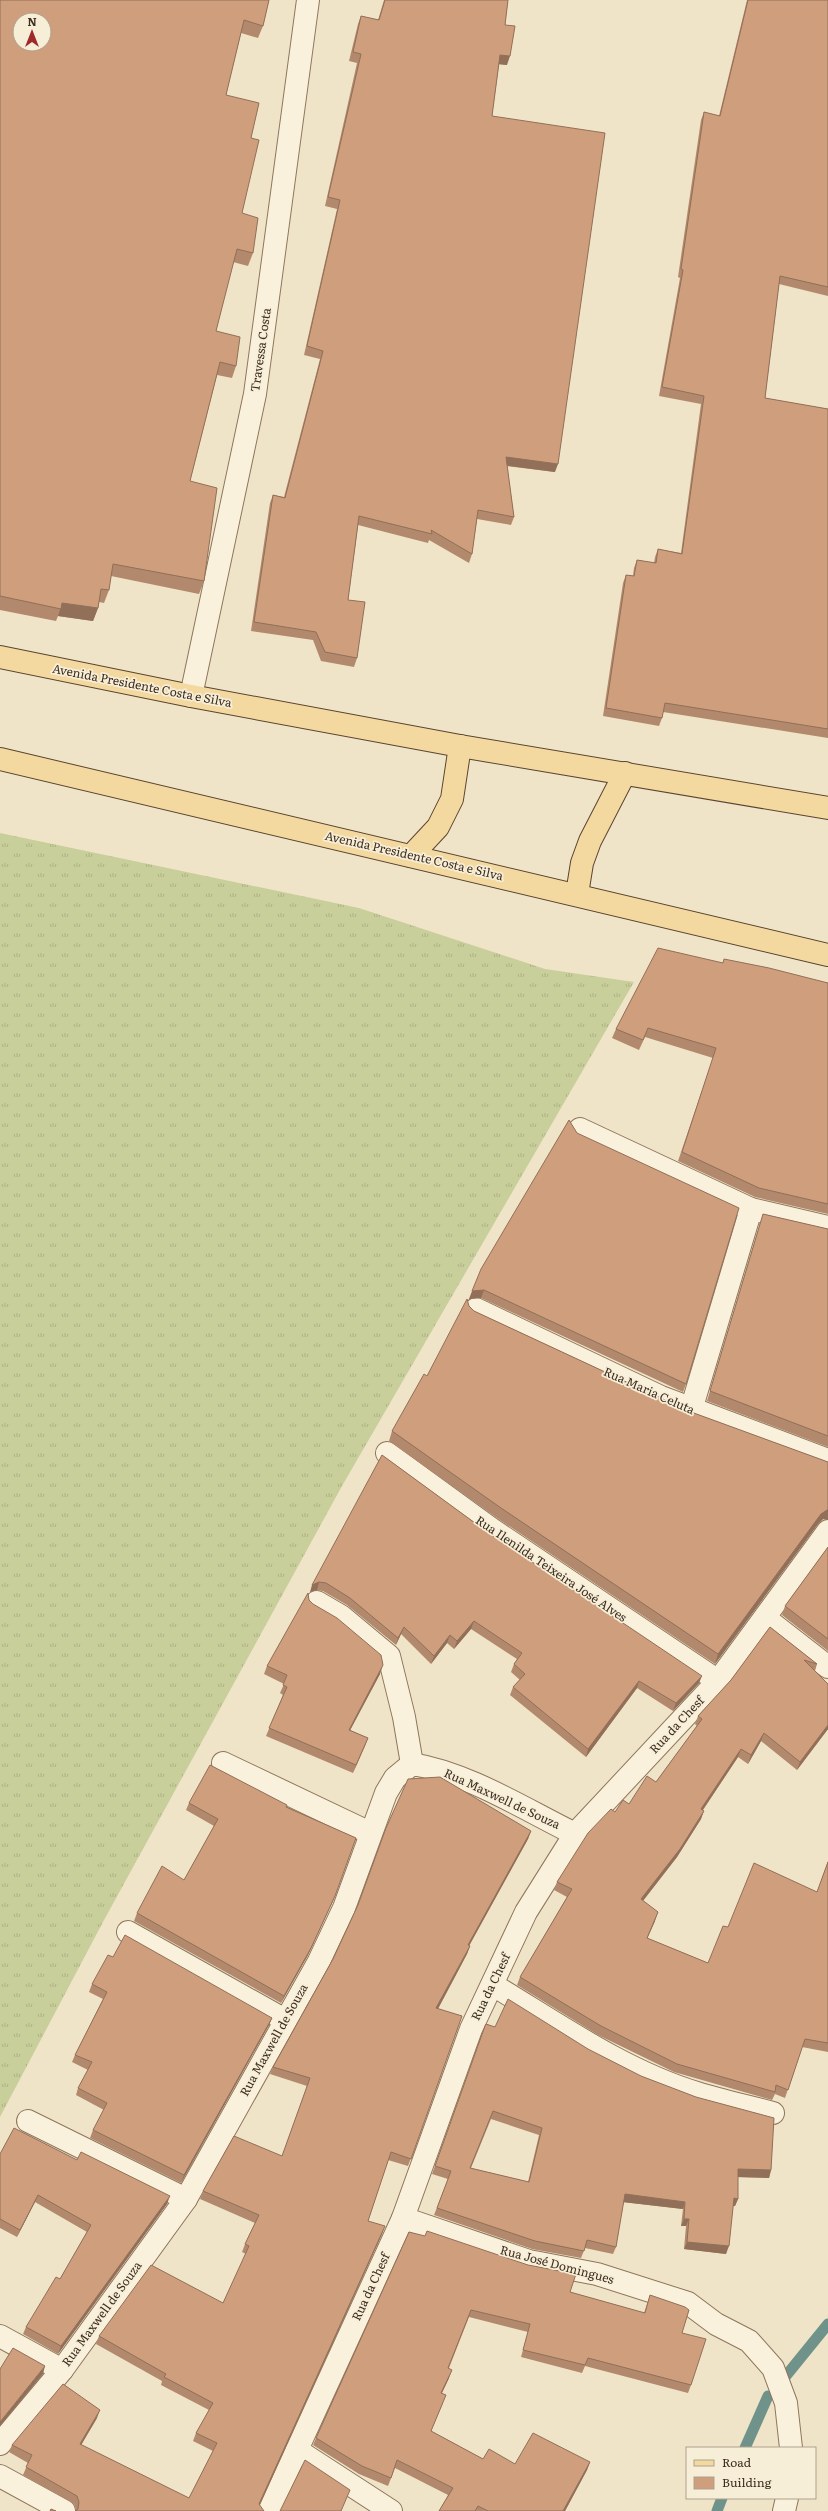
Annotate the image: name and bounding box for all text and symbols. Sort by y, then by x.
north arrow [12,12,52,52]
text: N [27,13,37,29]
street label: Travessa Costa [245,306,275,393]
street label: Avenida Presidente Costa e Silva [51,659,234,711]
street label: Avenida Presidente Costa e Silva [323,826,506,884]
street label: Rua Maria Celuta [601,1362,698,1418]
street label: Rua Ilenilda Teixeira José Alves [472,1511,631,1626]
street label: Rua da Chesf [645,1690,709,1757]
street label: Rua Maxwell de Souza [441,1763,564,1833]
street label: Rua da Chesf [466,1949,515,2023]
street label: Rua Maxwell de Souza [235,1979,312,2099]
street label: Rua José Domingues [498,2240,617,2288]
street label: Rua da Chesf [346,2248,394,2324]
street label: Rua Maxwell de Souza [57,2257,146,2370]
legend [686,2447,816,2499]
text: Road [722,2453,752,2471]
text: Building [722,2473,772,2491]

